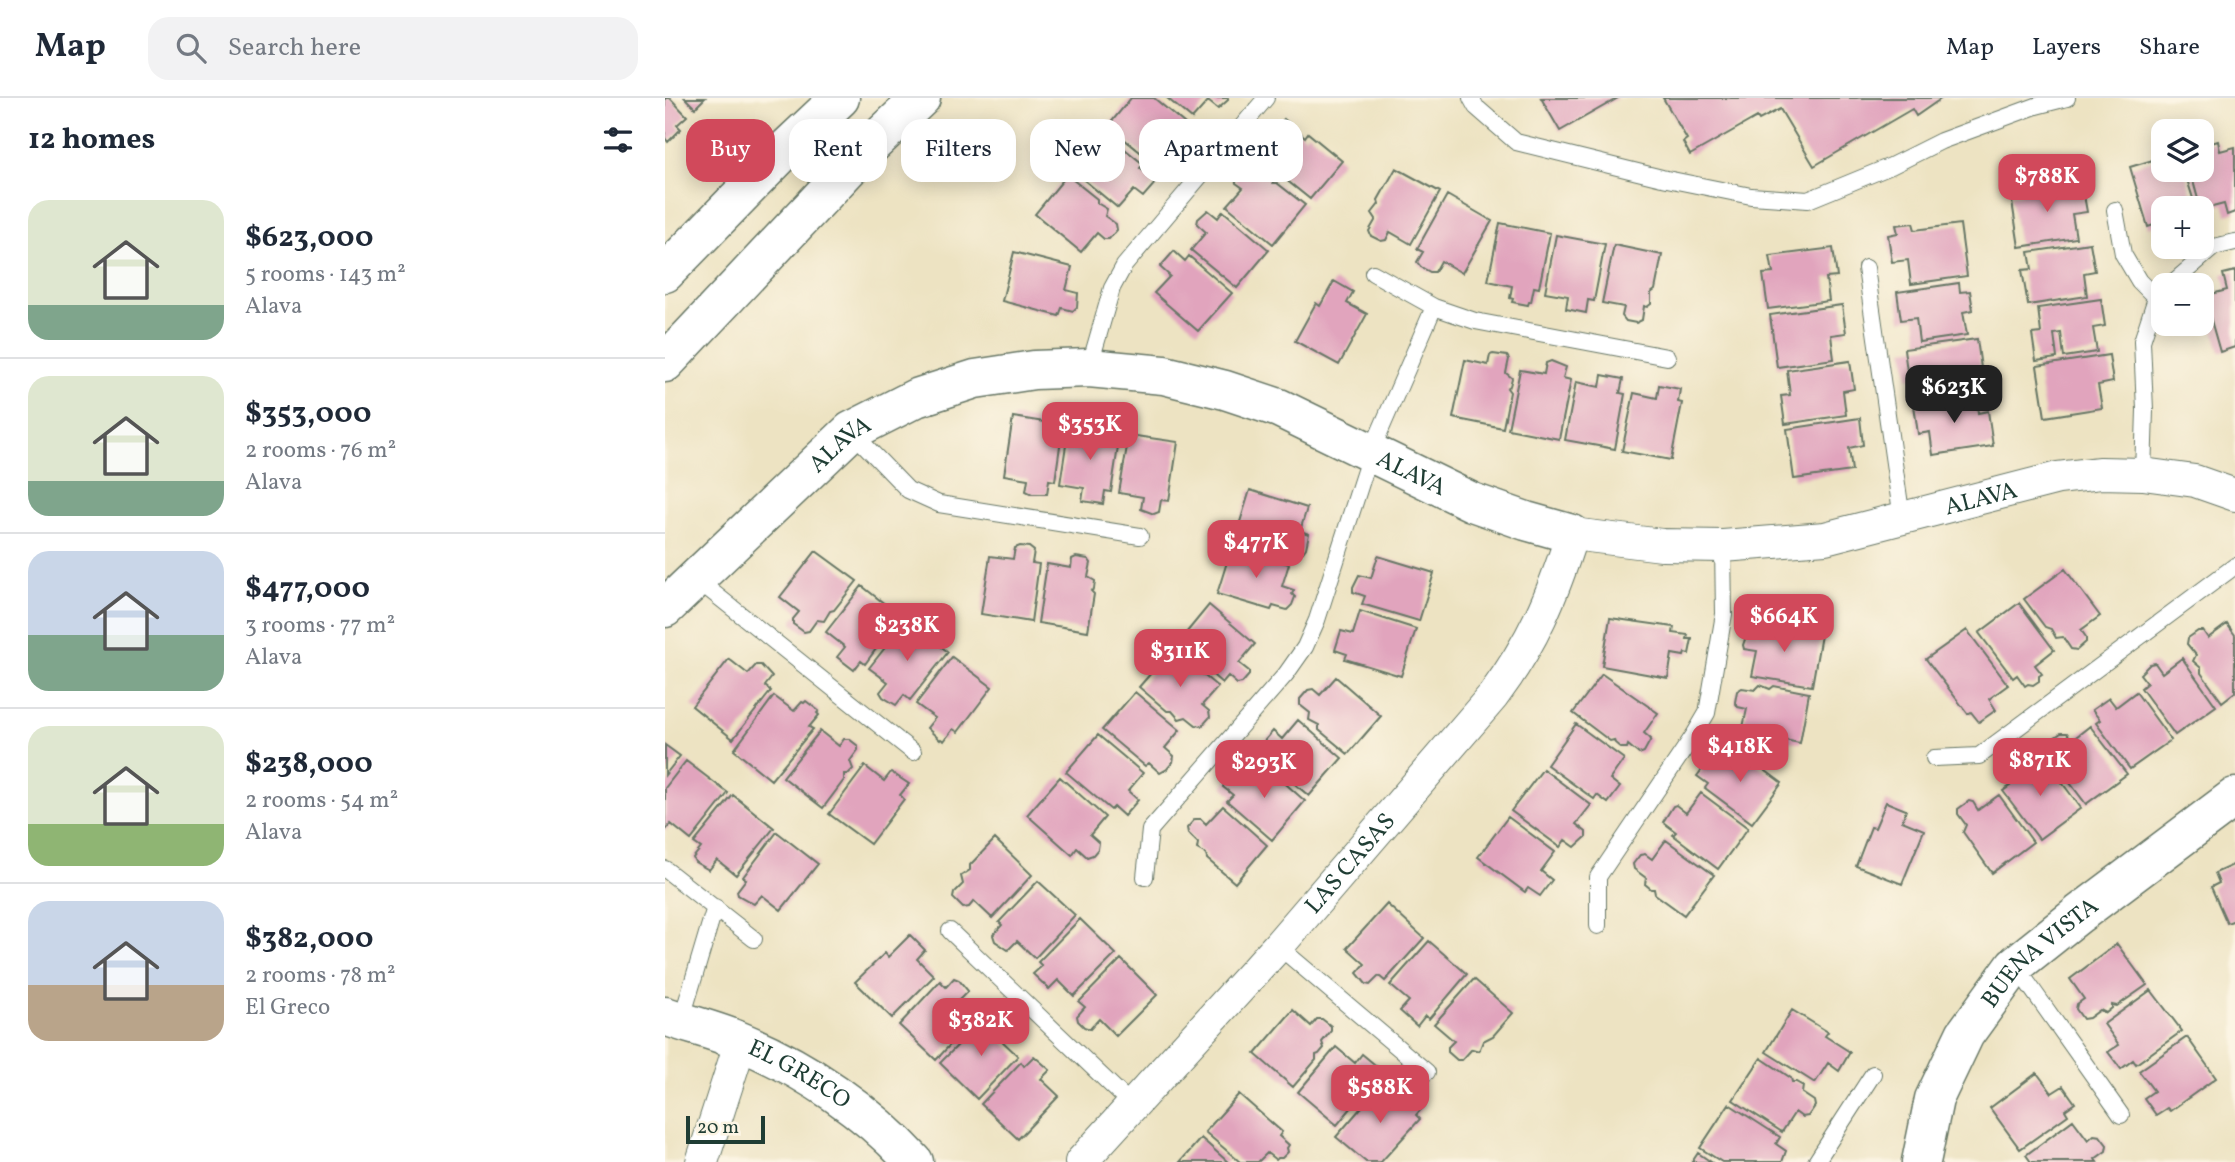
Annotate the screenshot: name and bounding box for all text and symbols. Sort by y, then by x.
search box [148,17,638,80]
text: Map [35,25,106,71]
icon: search [172,29,210,67]
text: Search here [228,30,361,66]
text: Map [1946,31,1994,65]
text: Layers [2032,31,2101,65]
text: Share [2139,31,2200,65]
text: 12 homes [28,119,155,161]
chip: Buy [686,119,775,182]
chip: Rent [789,119,887,182]
chip: Filters [901,119,1016,182]
chip: New [1030,119,1125,182]
chip: Apartment [1139,119,1303,182]
map controls [2151,119,2214,336]
button: layers [2151,119,2214,182]
icon: filters [599,121,637,159]
pin: $788K [1998,155,2096,214]
text: $788K [2014,161,2080,193]
button: + [2151,196,2214,259]
text: $623,000 [245,217,373,259]
icon: home [84,228,168,312]
text: 5 rooms · 143 m² [245,259,406,291]
button: − [2151,273,2214,336]
text: Alava [245,291,302,323]
pin: $623K [1905,366,2003,425]
text: $623K [1921,372,1987,404]
text: $353,000 [245,393,371,435]
pin: $353K [1041,402,1139,462]
icon: home [84,404,168,488]
street label: ALAVA [802,408,878,482]
text: $353K [1058,409,1122,441]
text: 2 rooms · 76 m² [245,435,396,467]
street label: ALAVA [1370,443,1452,506]
text: Alava [245,467,302,499]
street label: ALAVA [1941,474,2021,526]
pin: $477K [1207,520,1305,580]
text: $477K [1223,527,1289,559]
text: $477,000 [245,568,370,610]
icon: home [84,579,168,663]
pin: $664K [1735,594,1833,654]
text: $664K [1750,601,1818,633]
pin: $238K [858,603,956,663]
text: 3 rooms · 77 m² [245,610,395,642]
text: $238K [874,610,940,642]
pin: $311K [1131,630,1229,689]
text: $311K [1150,636,1210,668]
text: Alava [245,642,302,674]
pin: $418K [1691,724,1789,784]
text: $418K [1707,731,1773,763]
pin: $871K [1991,738,2089,798]
pin: $293K [1215,740,1313,800]
text: $238,000 [245,743,373,785]
text: $871K [2009,745,2071,777]
text: $293K [1231,747,1297,779]
icon: home [84,754,168,838]
text: 2 rooms · 54 m² [245,785,398,817]
street label: LAS CASAS [1298,806,1404,922]
text: Alava [245,817,302,849]
street label: BUENA VISTA [1974,890,2106,1016]
text: $382,000 [245,918,373,960]
icon: home [84,929,168,1013]
text: 2 rooms · 78 m² [245,960,396,992]
text: El Greco [245,992,330,1024]
pin: $382K [932,998,1030,1058]
text: $382K [948,1005,1014,1037]
street label: EL GRECO [742,1032,857,1118]
pin: $588K [1331,1066,1429,1125]
text: $588K [1347,1072,1413,1104]
scale bar [686,1113,765,1145]
text: 20 m [697,1115,739,1141]

